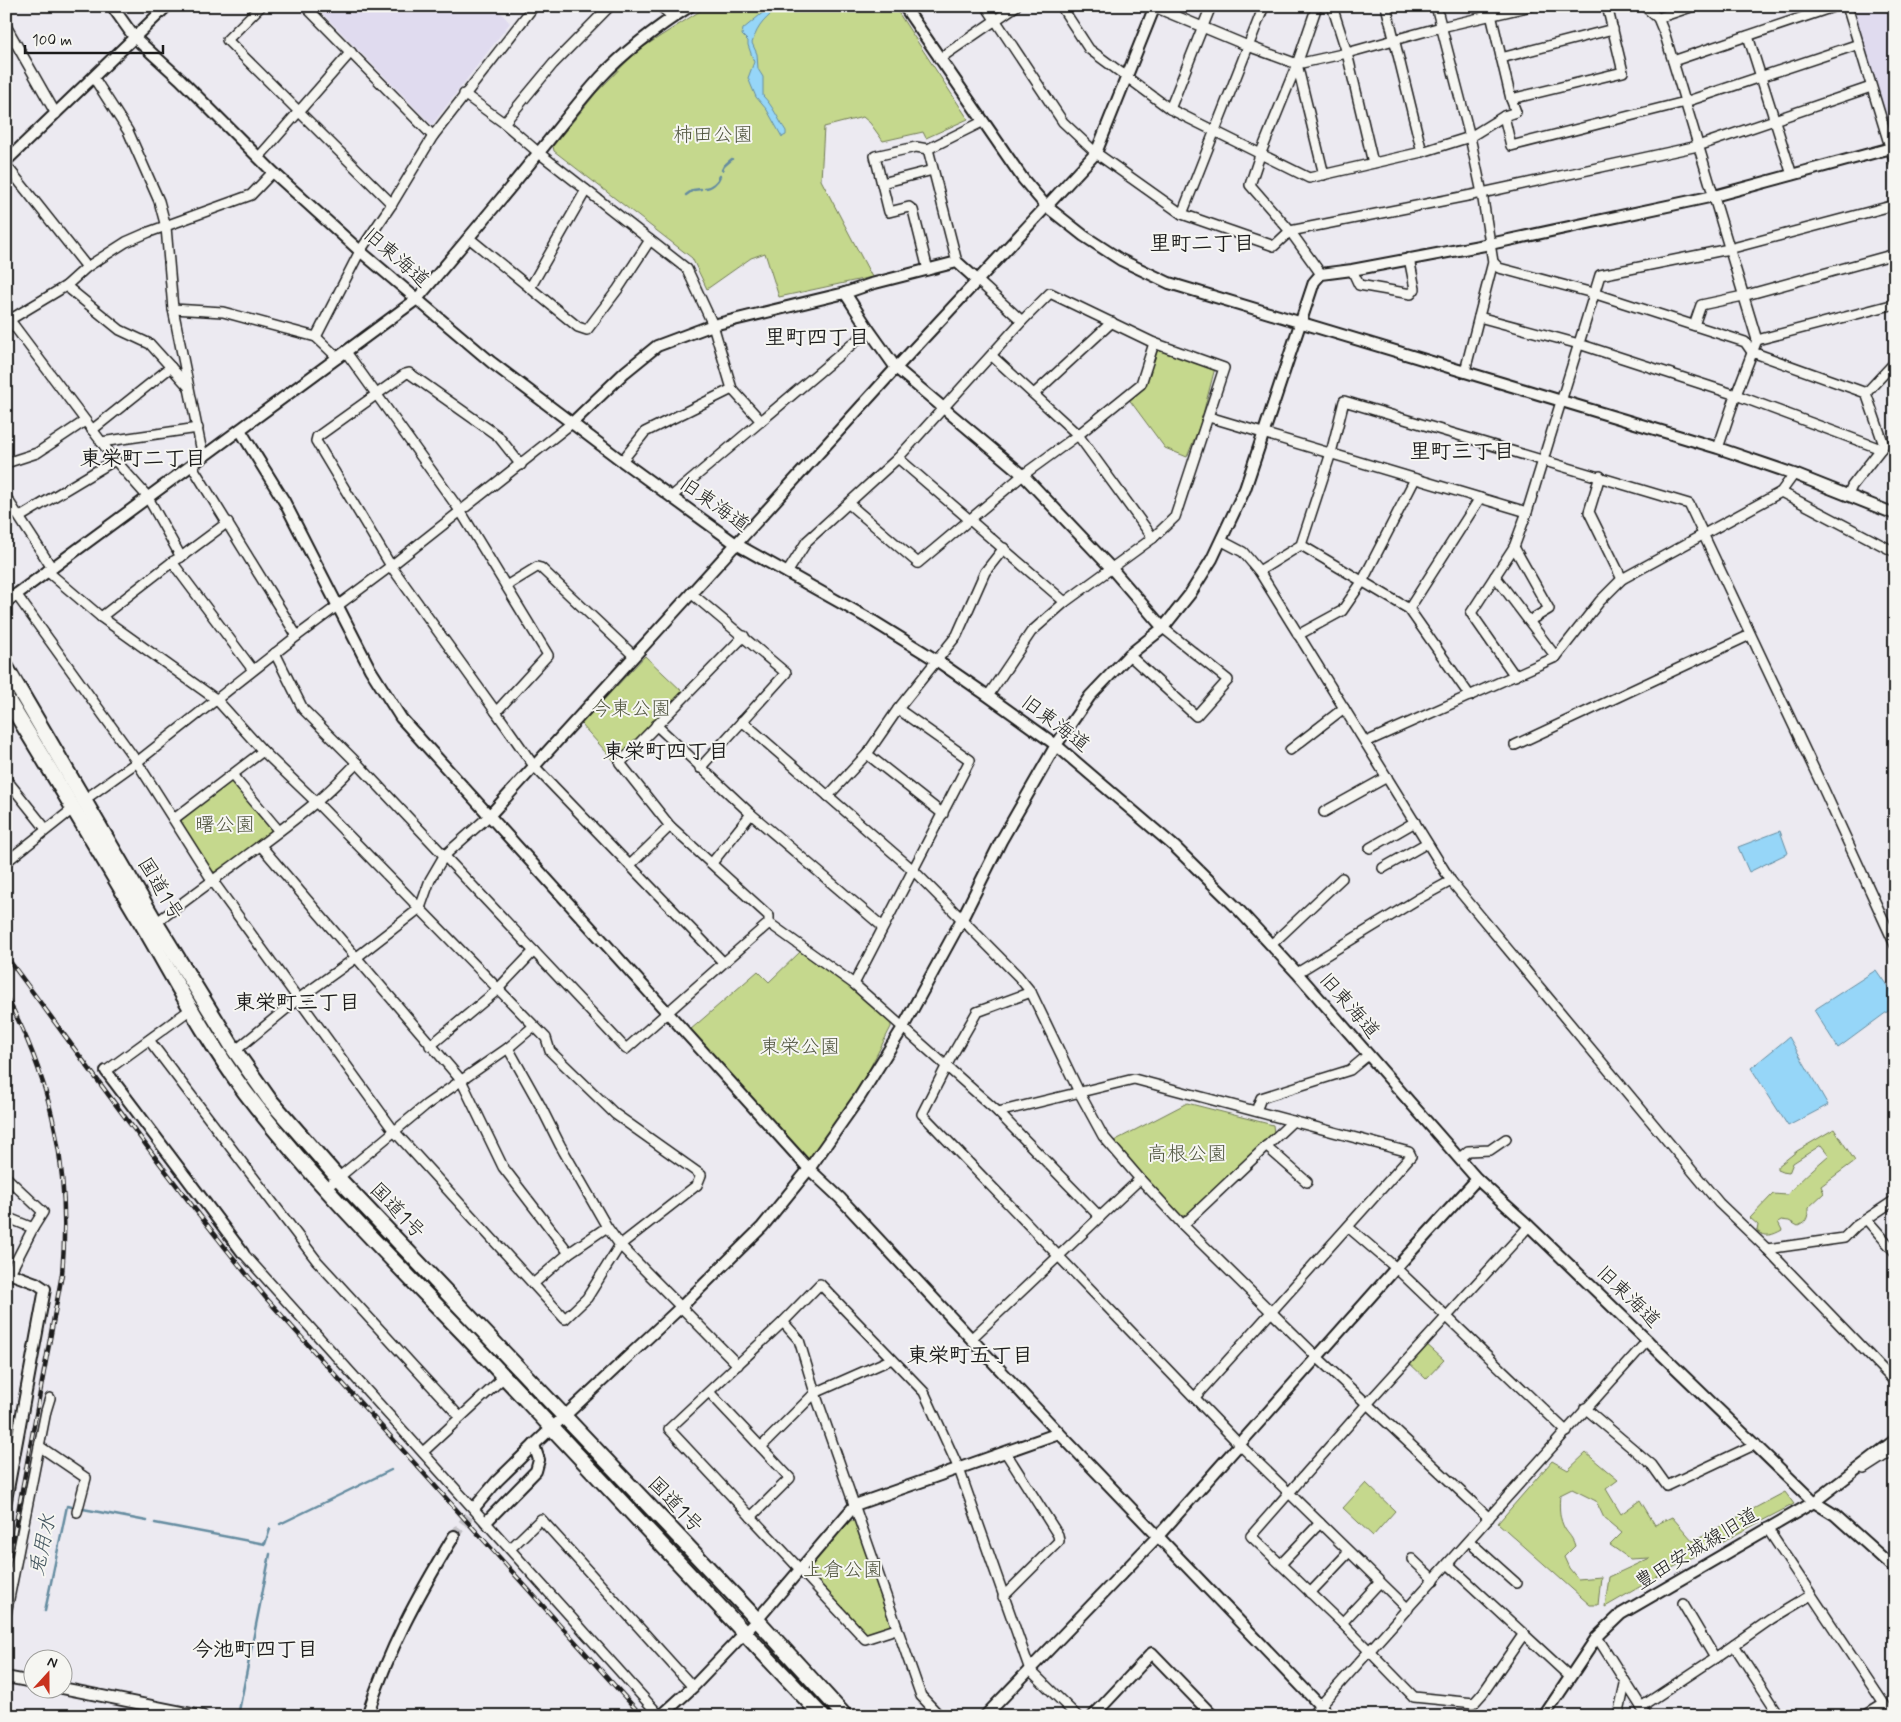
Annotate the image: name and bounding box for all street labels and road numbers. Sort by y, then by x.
street label: 旧東海道 [357,222,435,294]
street label: 旧東海道 [673,471,755,539]
street label: 旧東海道 [1015,689,1095,759]
street label: 国道1号 [131,852,189,926]
street label: 旧東海道 [1313,967,1385,1045]
street label: 国道1号 [363,1177,431,1245]
street label: 旧東海道 [1590,1260,1666,1334]
street label: 国道1号 [641,1471,709,1539]
street label: 豊田安城線旧道 [1630,1501,1764,1597]

